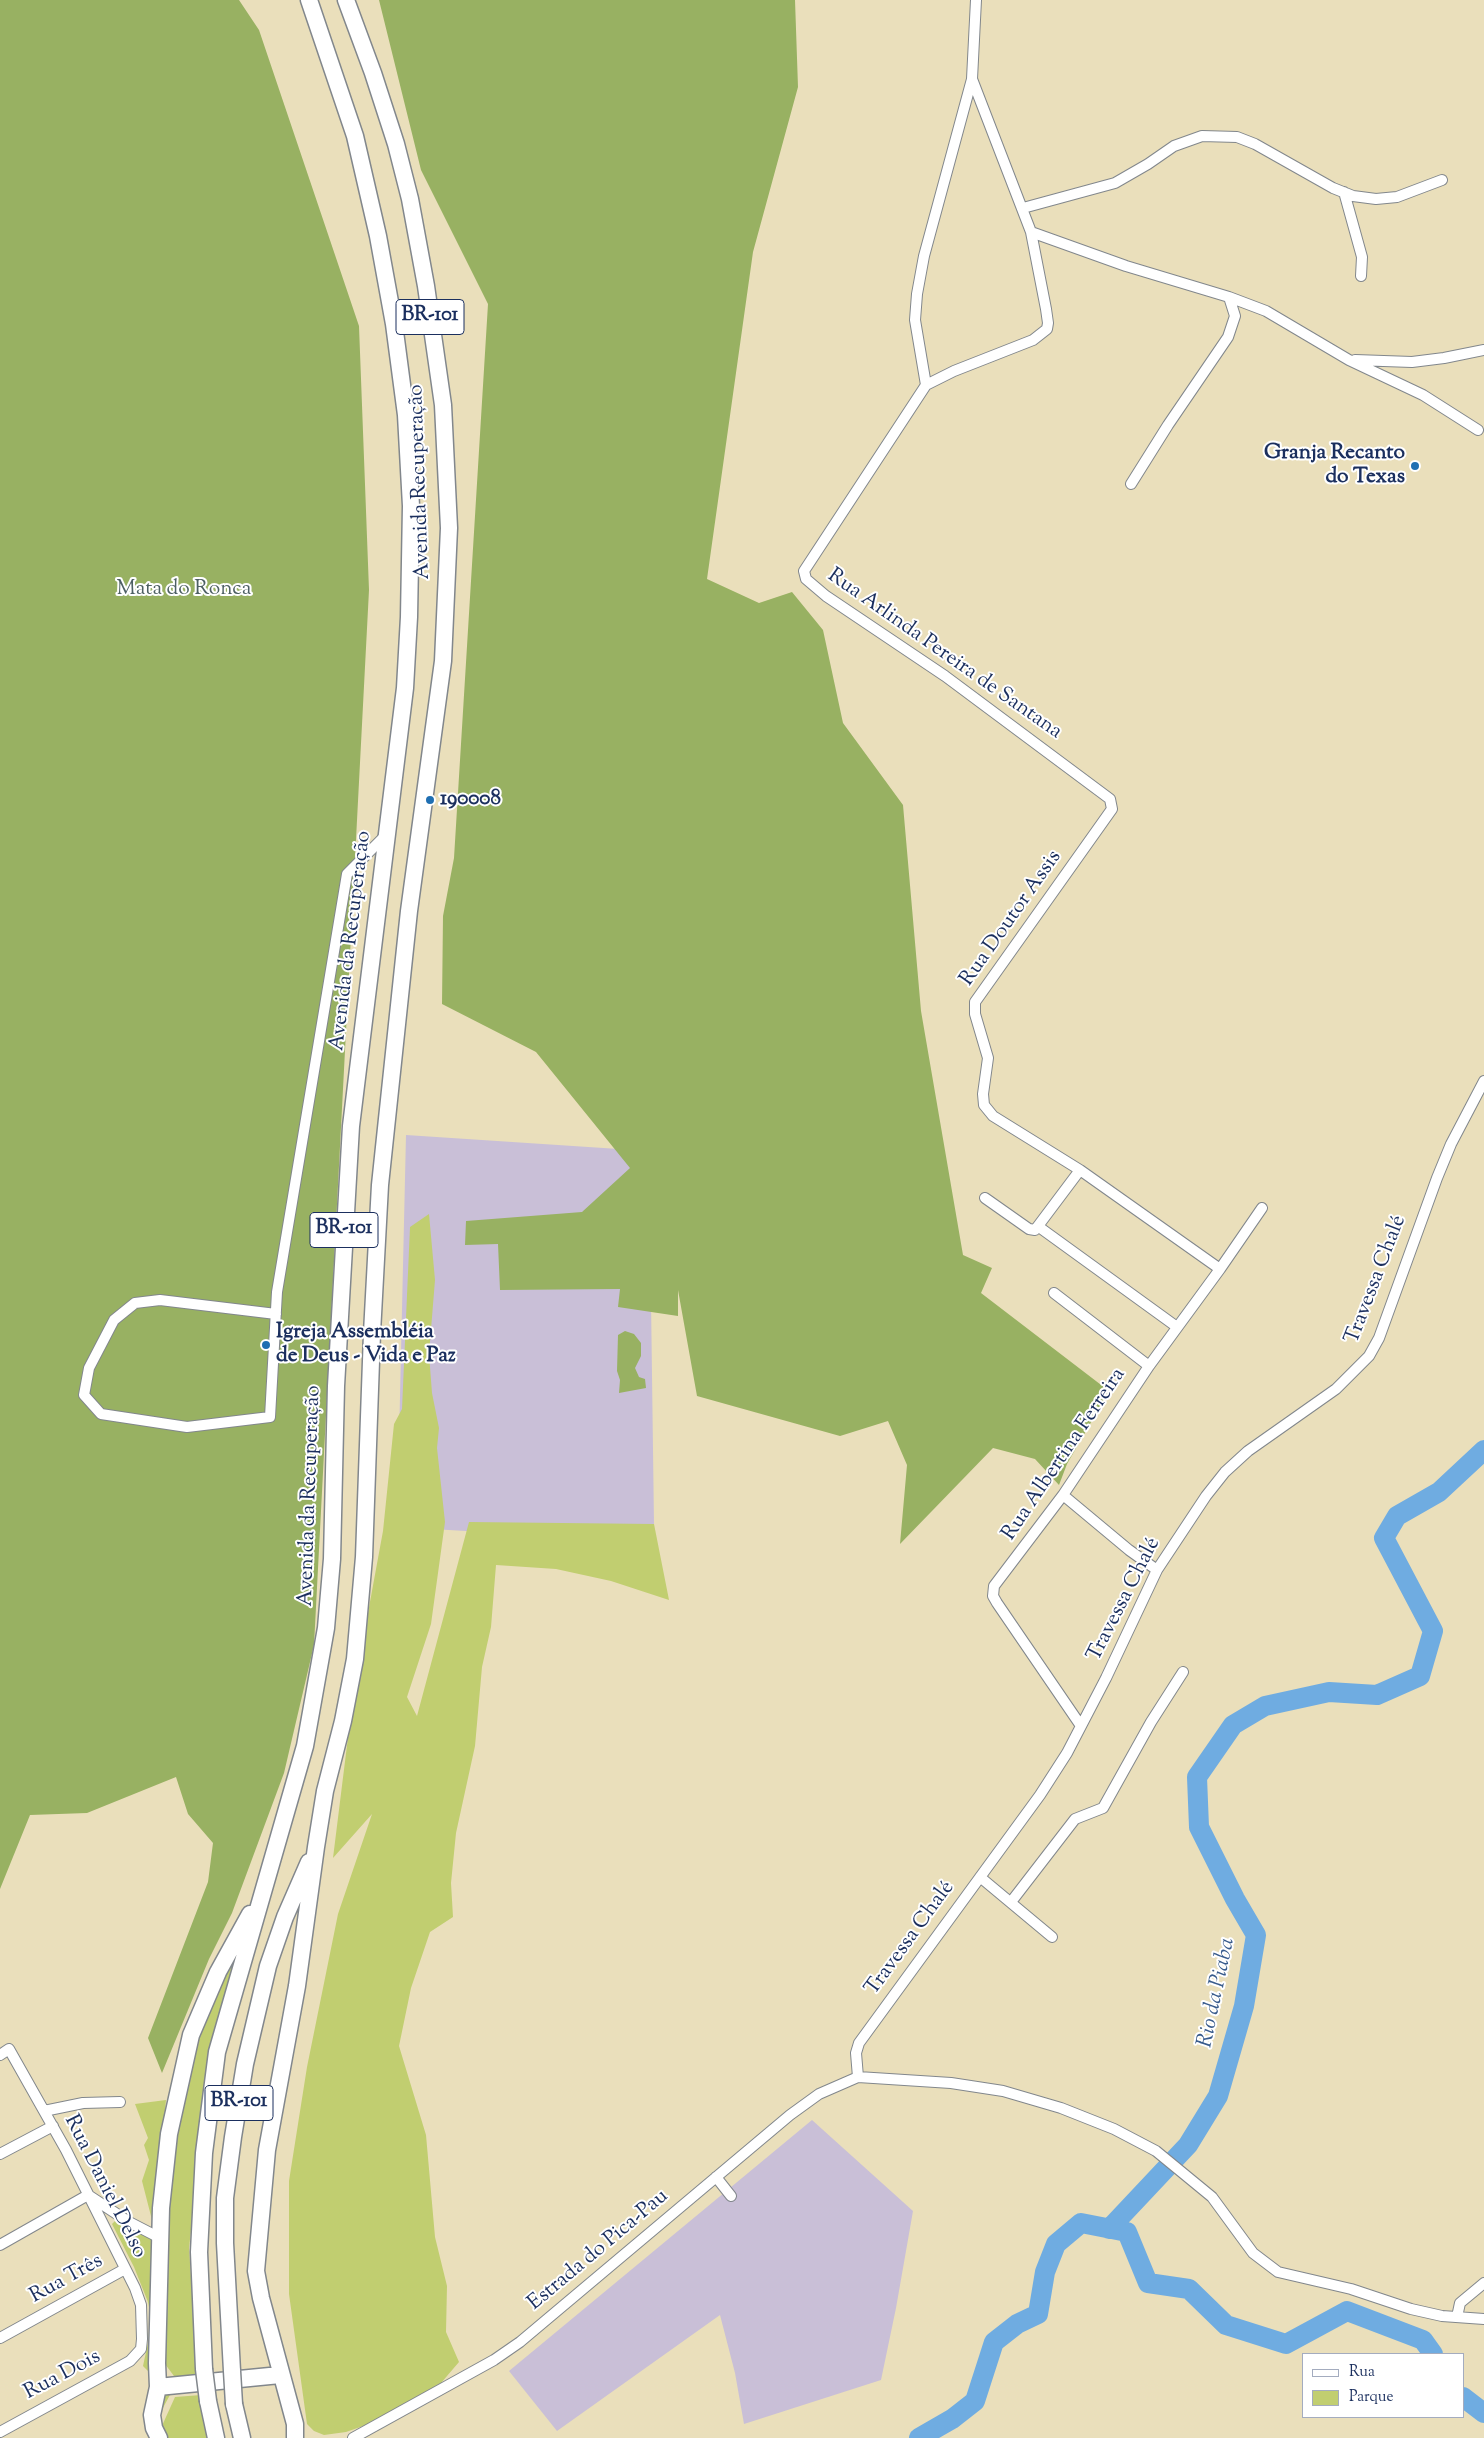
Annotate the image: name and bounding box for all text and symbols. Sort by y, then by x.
road number: BR-101 [396,300,464,334]
street label: Avenida Recuperação [405,384,437,580]
place label: Granja Recanto do Texas [1264,441,1405,491]
marker: Granja Recanto do Texas [1409,460,1421,472]
street label: Rua Arlinda Pereira de Santana [822,564,1066,746]
park label: Mata do Ronca [116,577,252,603]
place label: 190008 [440,787,501,813]
marker: 190008 [424,794,436,806]
street label: Avenida da Recuperação [326,830,378,1052]
street label: Rua Doutor Assis [956,846,1068,992]
road number: BR-101 [310,1212,378,1248]
street label: Travessa Chalé [1341,1212,1413,1348]
place label: Igreja Assembléia de Deus - Vida e Paz [276,1320,456,1370]
marker: Igreja Assembléia de Deus - Vida e Paz [260,1339,272,1351]
street label: Rua Albertina Ferreira [998,1364,1132,1546]
street label: Avenida da Recuperação [295,1385,327,1607]
street label: Travessa Chalé [1083,1534,1167,1666]
street label: Travessa Chalé [861,1877,961,2001]
water label: Rio da Piaba [1194,1936,1242,2050]
road number: BR-101 [205,2086,273,2120]
street label: Rua Daniel Delso [57,2111,151,2263]
street label: Estrada do Pica-Pau [524,2185,674,2317]
street label: Rua Três [26,2250,108,2310]
street label: Rua Dois [20,2345,106,2407]
legend [1302,2353,1464,2418]
text: Rua [1349,2362,1375,2383]
text: Parque [1349,2387,1393,2408]

